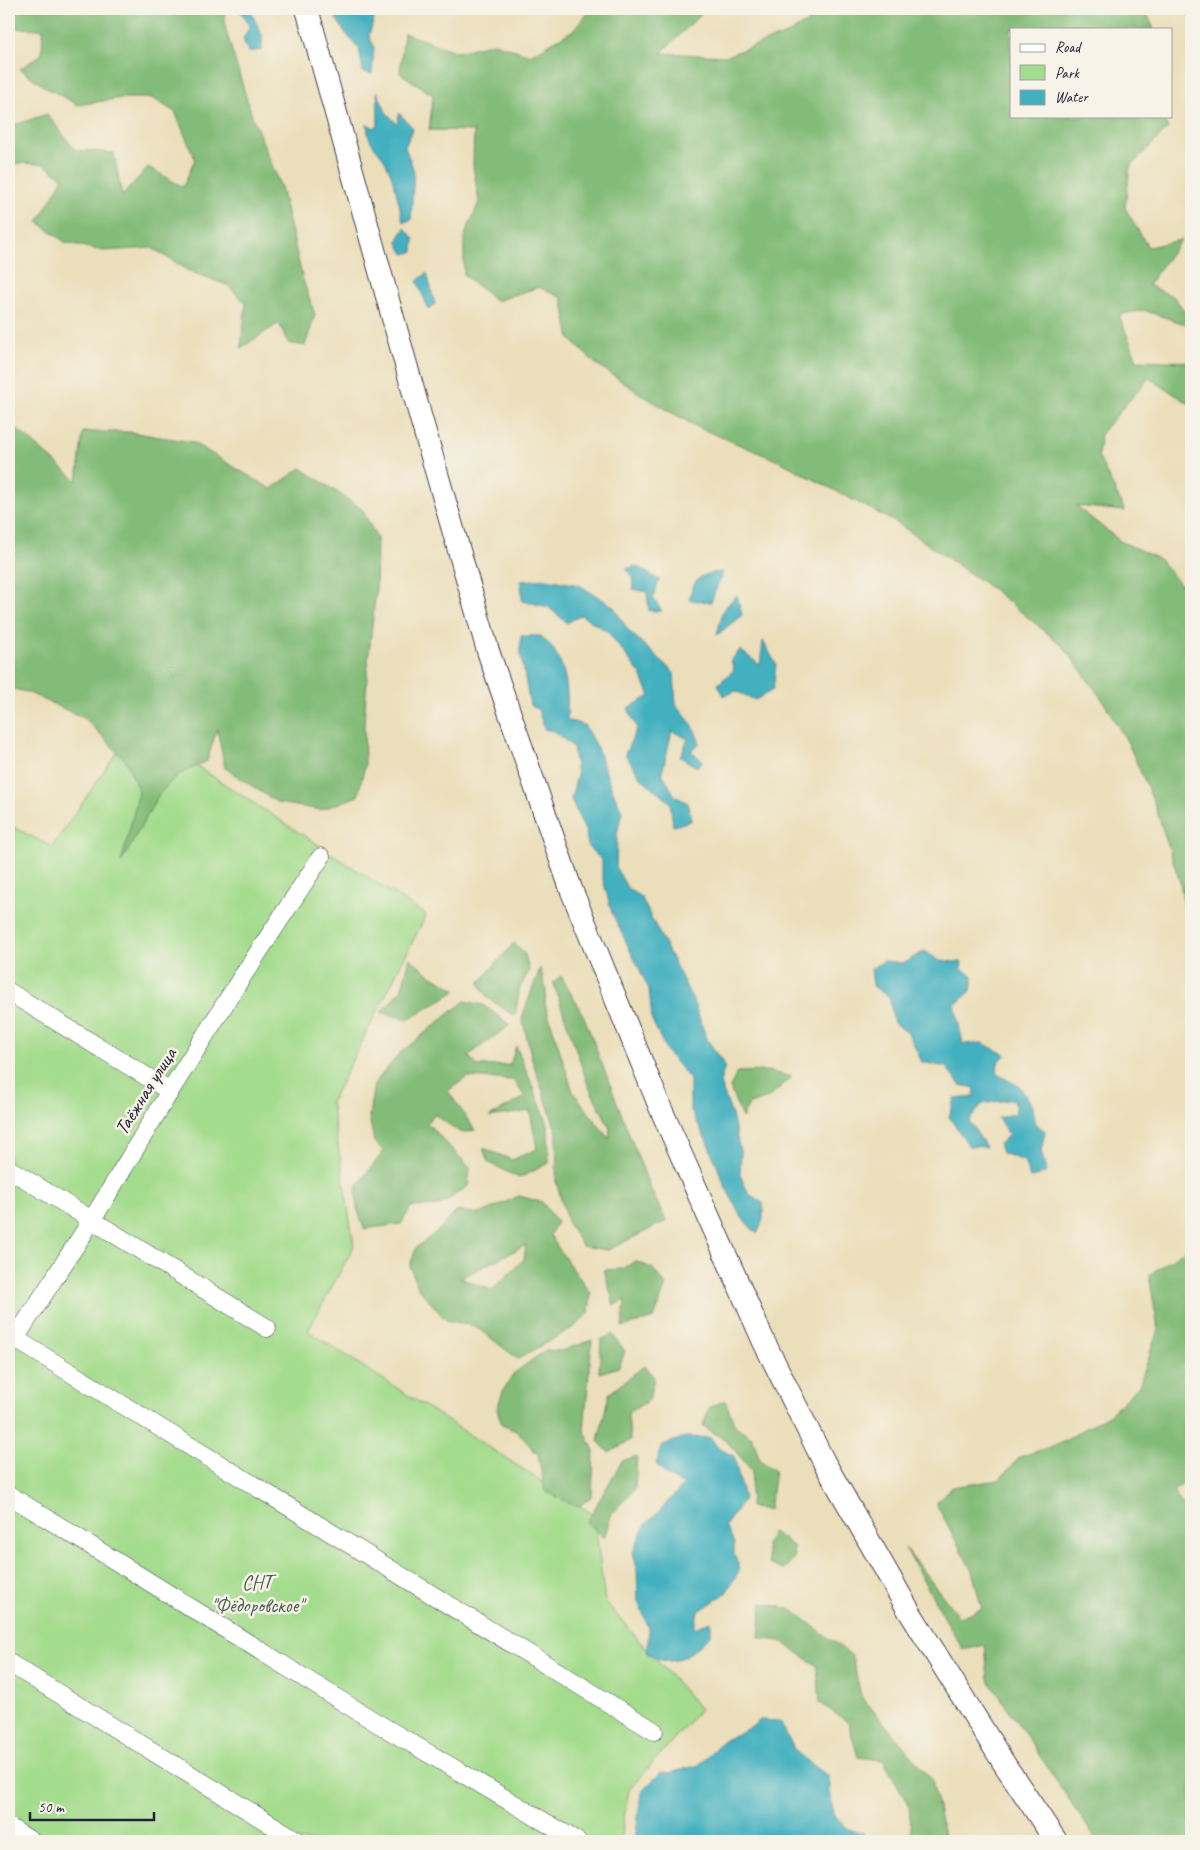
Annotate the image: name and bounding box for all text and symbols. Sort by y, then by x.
legend [1010,28,1172,118]
text: Road [1055,38,1082,57]
text: Park [1055,64,1080,83]
text: Water [1055,88,1089,107]
street label: Таёжная улица [109,1041,183,1139]
park label: СНТ "Фёдоровское" [211,1570,307,1618]
scale bar [30,1790,154,1822]
text: 50 m [38,1798,65,1817]

